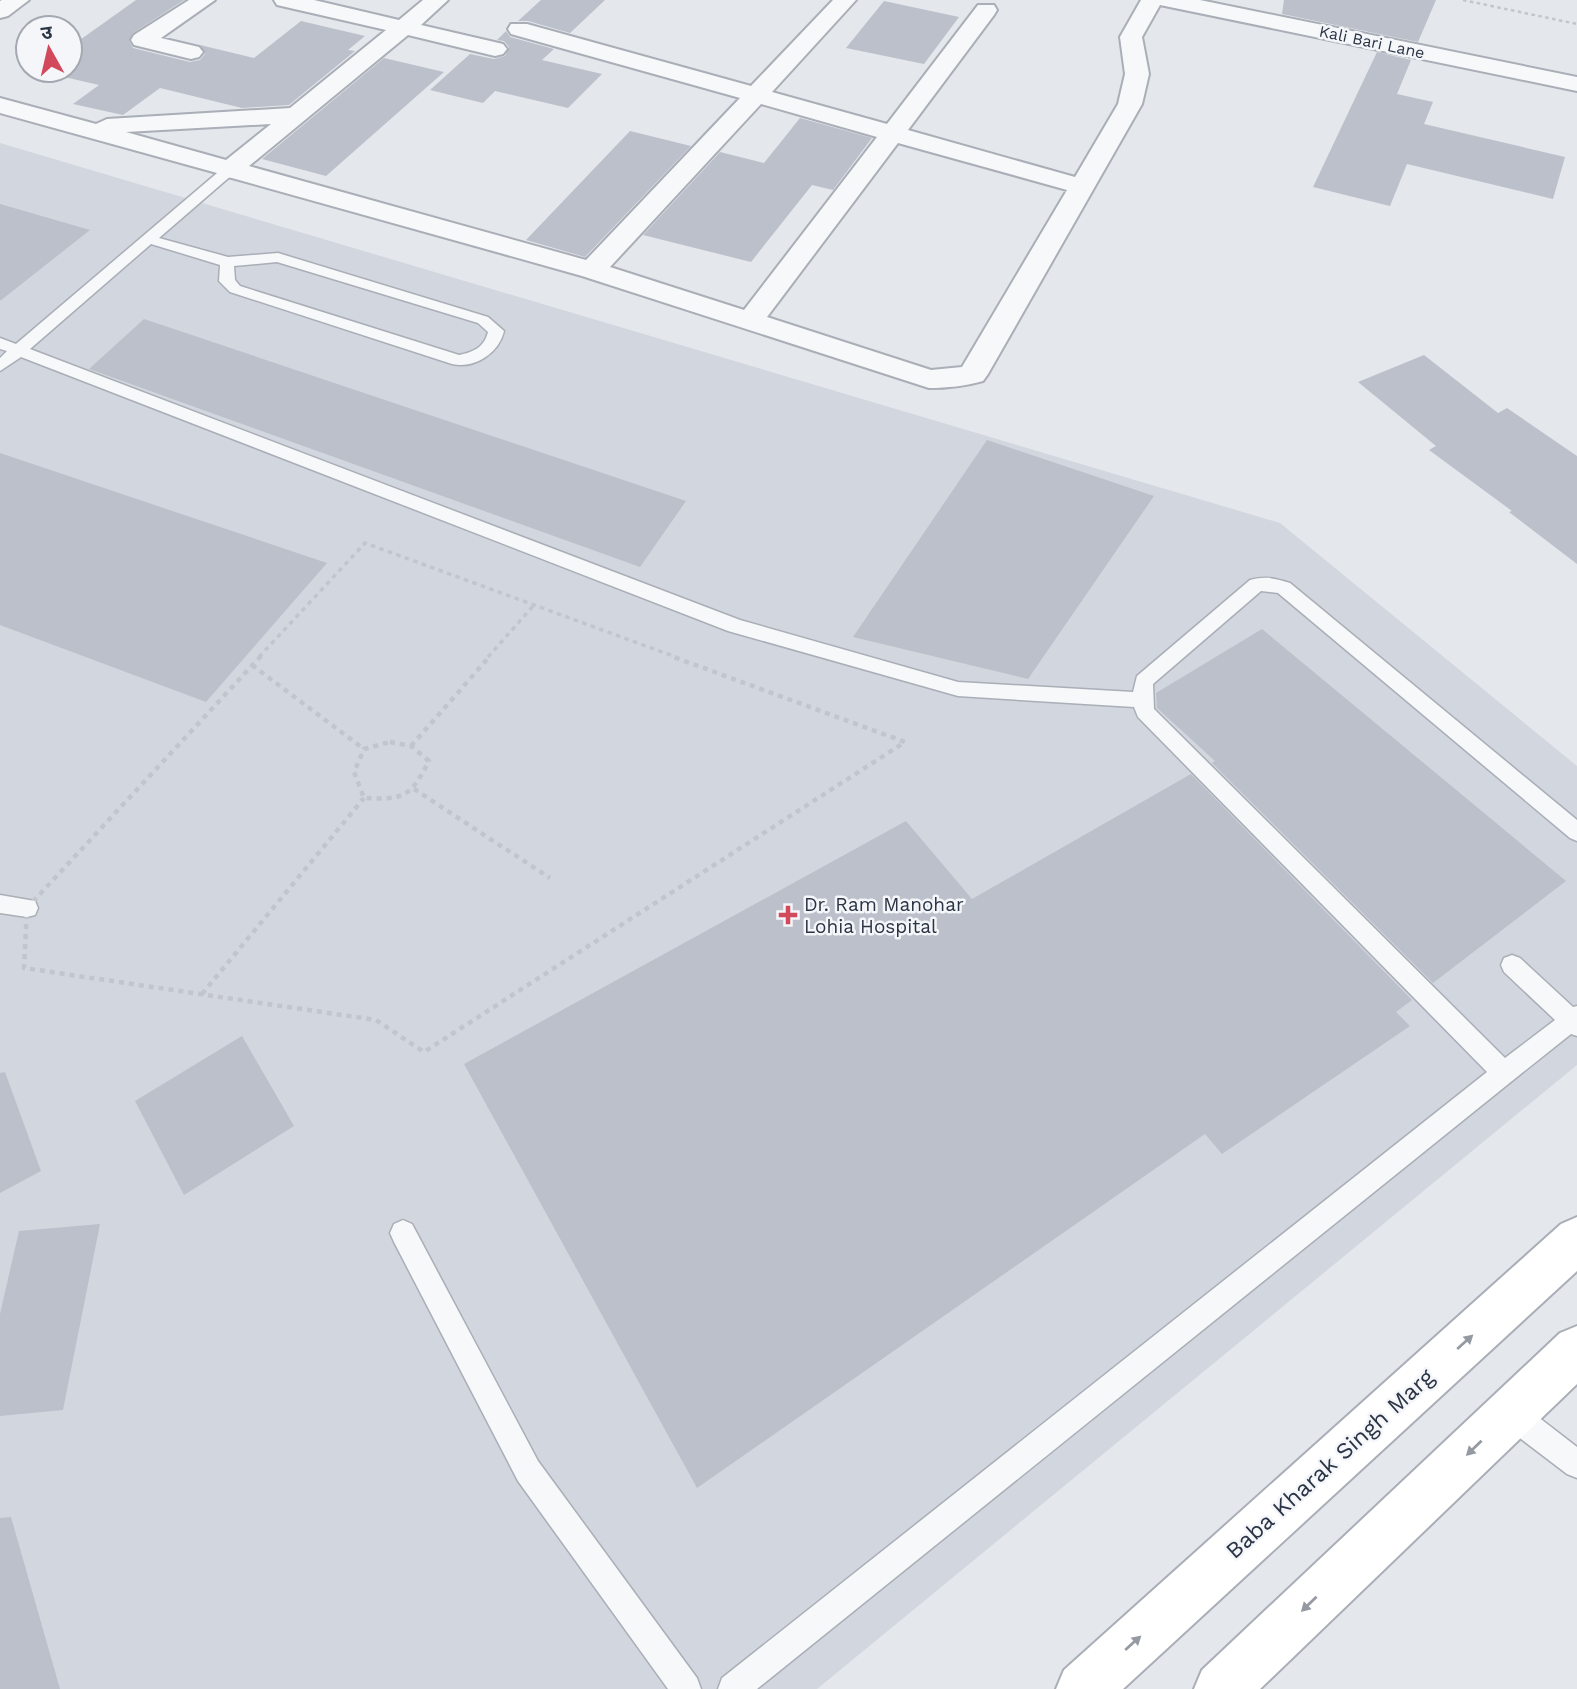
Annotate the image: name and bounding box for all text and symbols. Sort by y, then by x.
north arrow [14,14,84,84]
text: उ [40,20,55,45]
street label: Kali Bari Lane [1317,22,1427,62]
place label: Dr. Ram Manohar Lohia Hospital [804,893,964,938]
marker: Dr. Ram Manohar Lohia Hospital [778,905,798,925]
one-way arrow [1456,1334,1474,1350]
street label: Baba Kharak Singh Marg [1220,1363,1440,1565]
one-way arrow [1466,1439,1483,1455]
one-way arrow [1301,1596,1318,1613]
one-way arrow [1124,1635,1142,1651]

